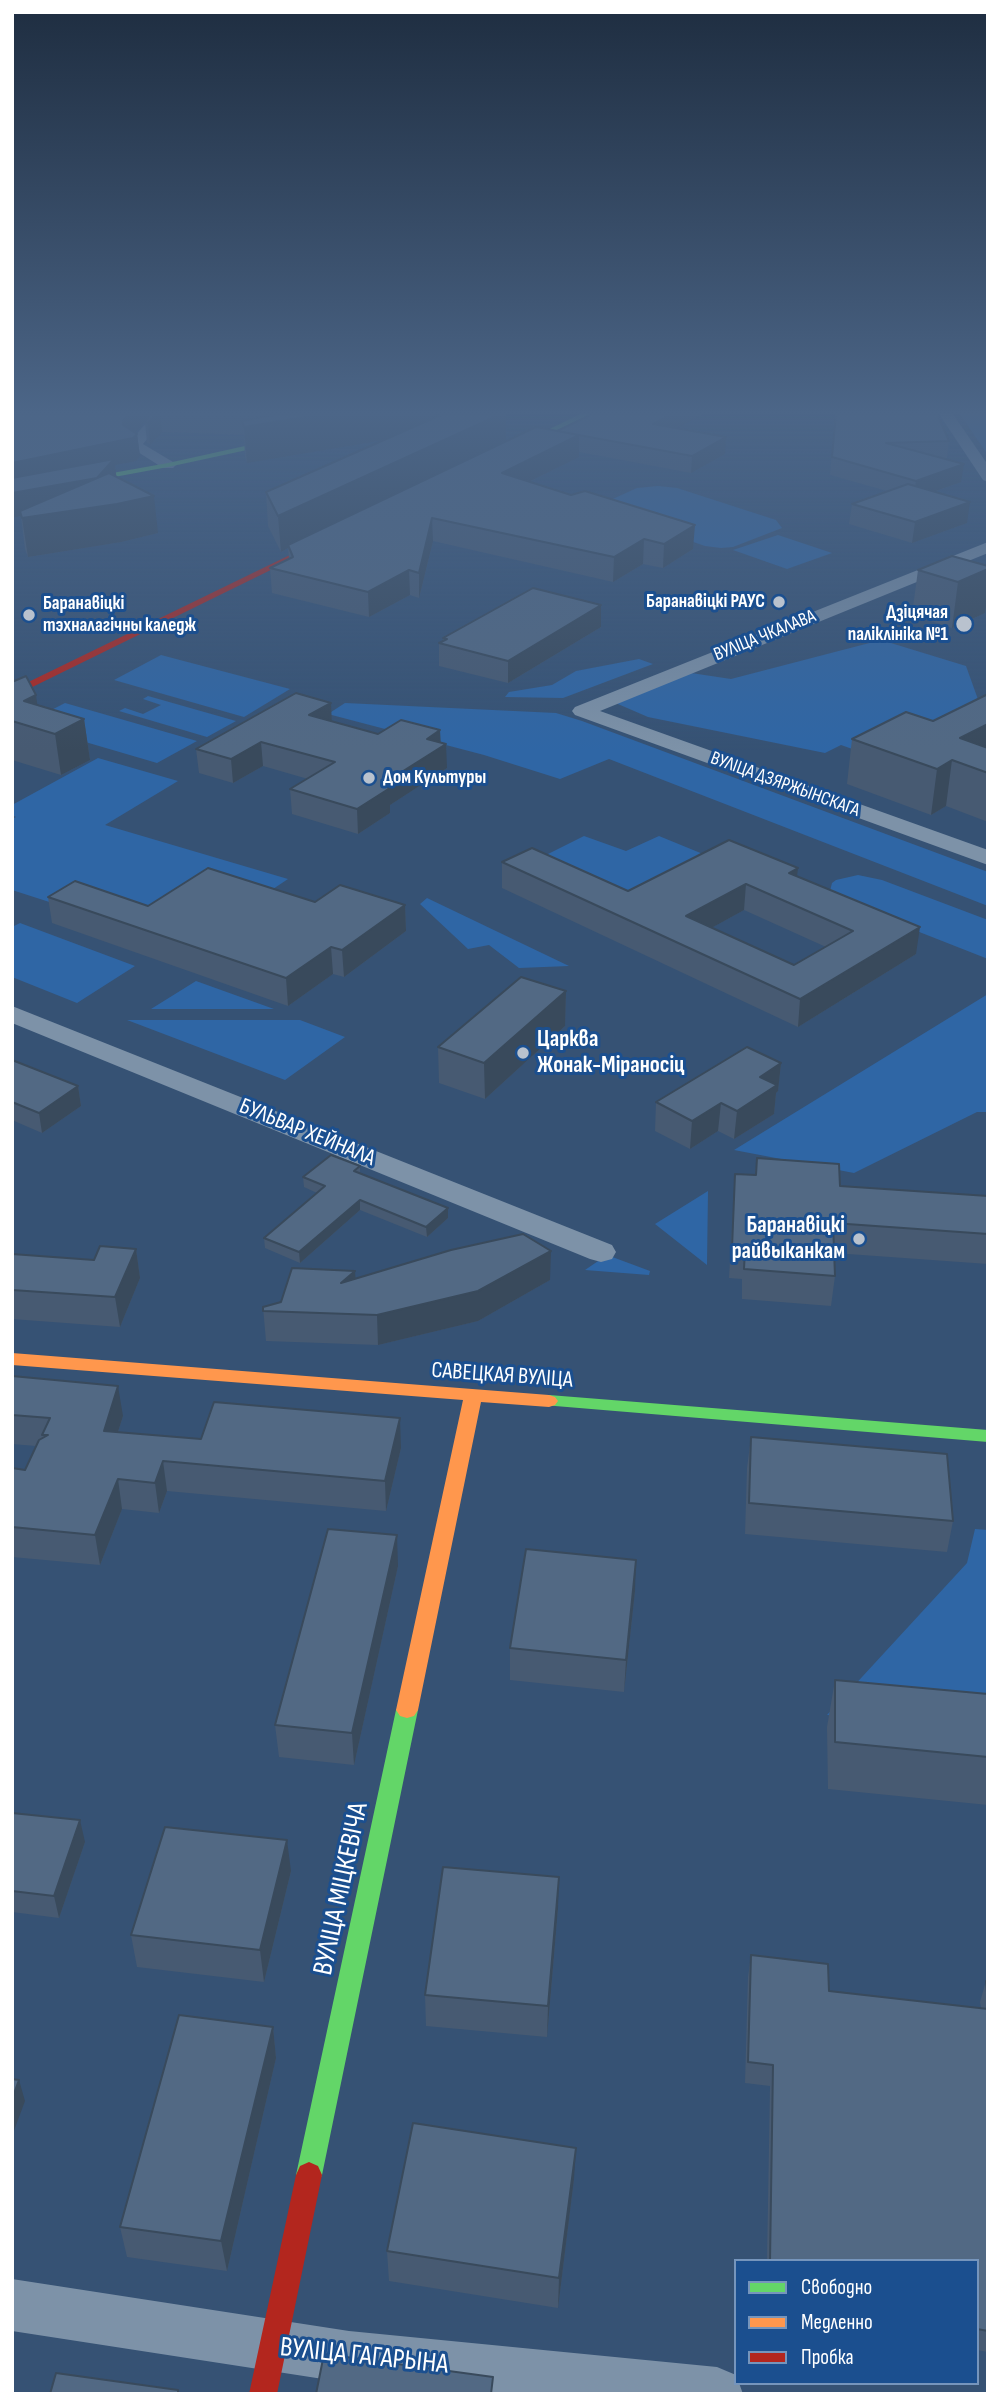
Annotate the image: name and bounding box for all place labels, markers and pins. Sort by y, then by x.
place label: Баранавіцкі РАУС [646,591,765,613]
place label: Баранавіцкі тэхналагічны каледж [43,593,196,637]
marker: Баранавіцкі РАУС [771,594,787,610]
place label: Дзіцячая паліклініка №1 [848,602,948,646]
marker: Баранавіцкі тэхналагічны каледж [21,607,37,623]
marker: Дзіцячая паліклініка №1 [954,614,974,634]
place label: Дом Культуры [383,767,486,789]
marker: Дом Культуры [361,770,377,786]
place label: Царква Жонак-Міраносіц [537,1026,685,1080]
marker: Царква Жонак-Міраносіц [515,1045,531,1061]
place label: Баранавіцкі райвыканкам [732,1212,845,1266]
marker: Баранавіцкі райвыканкам [851,1231,867,1247]

